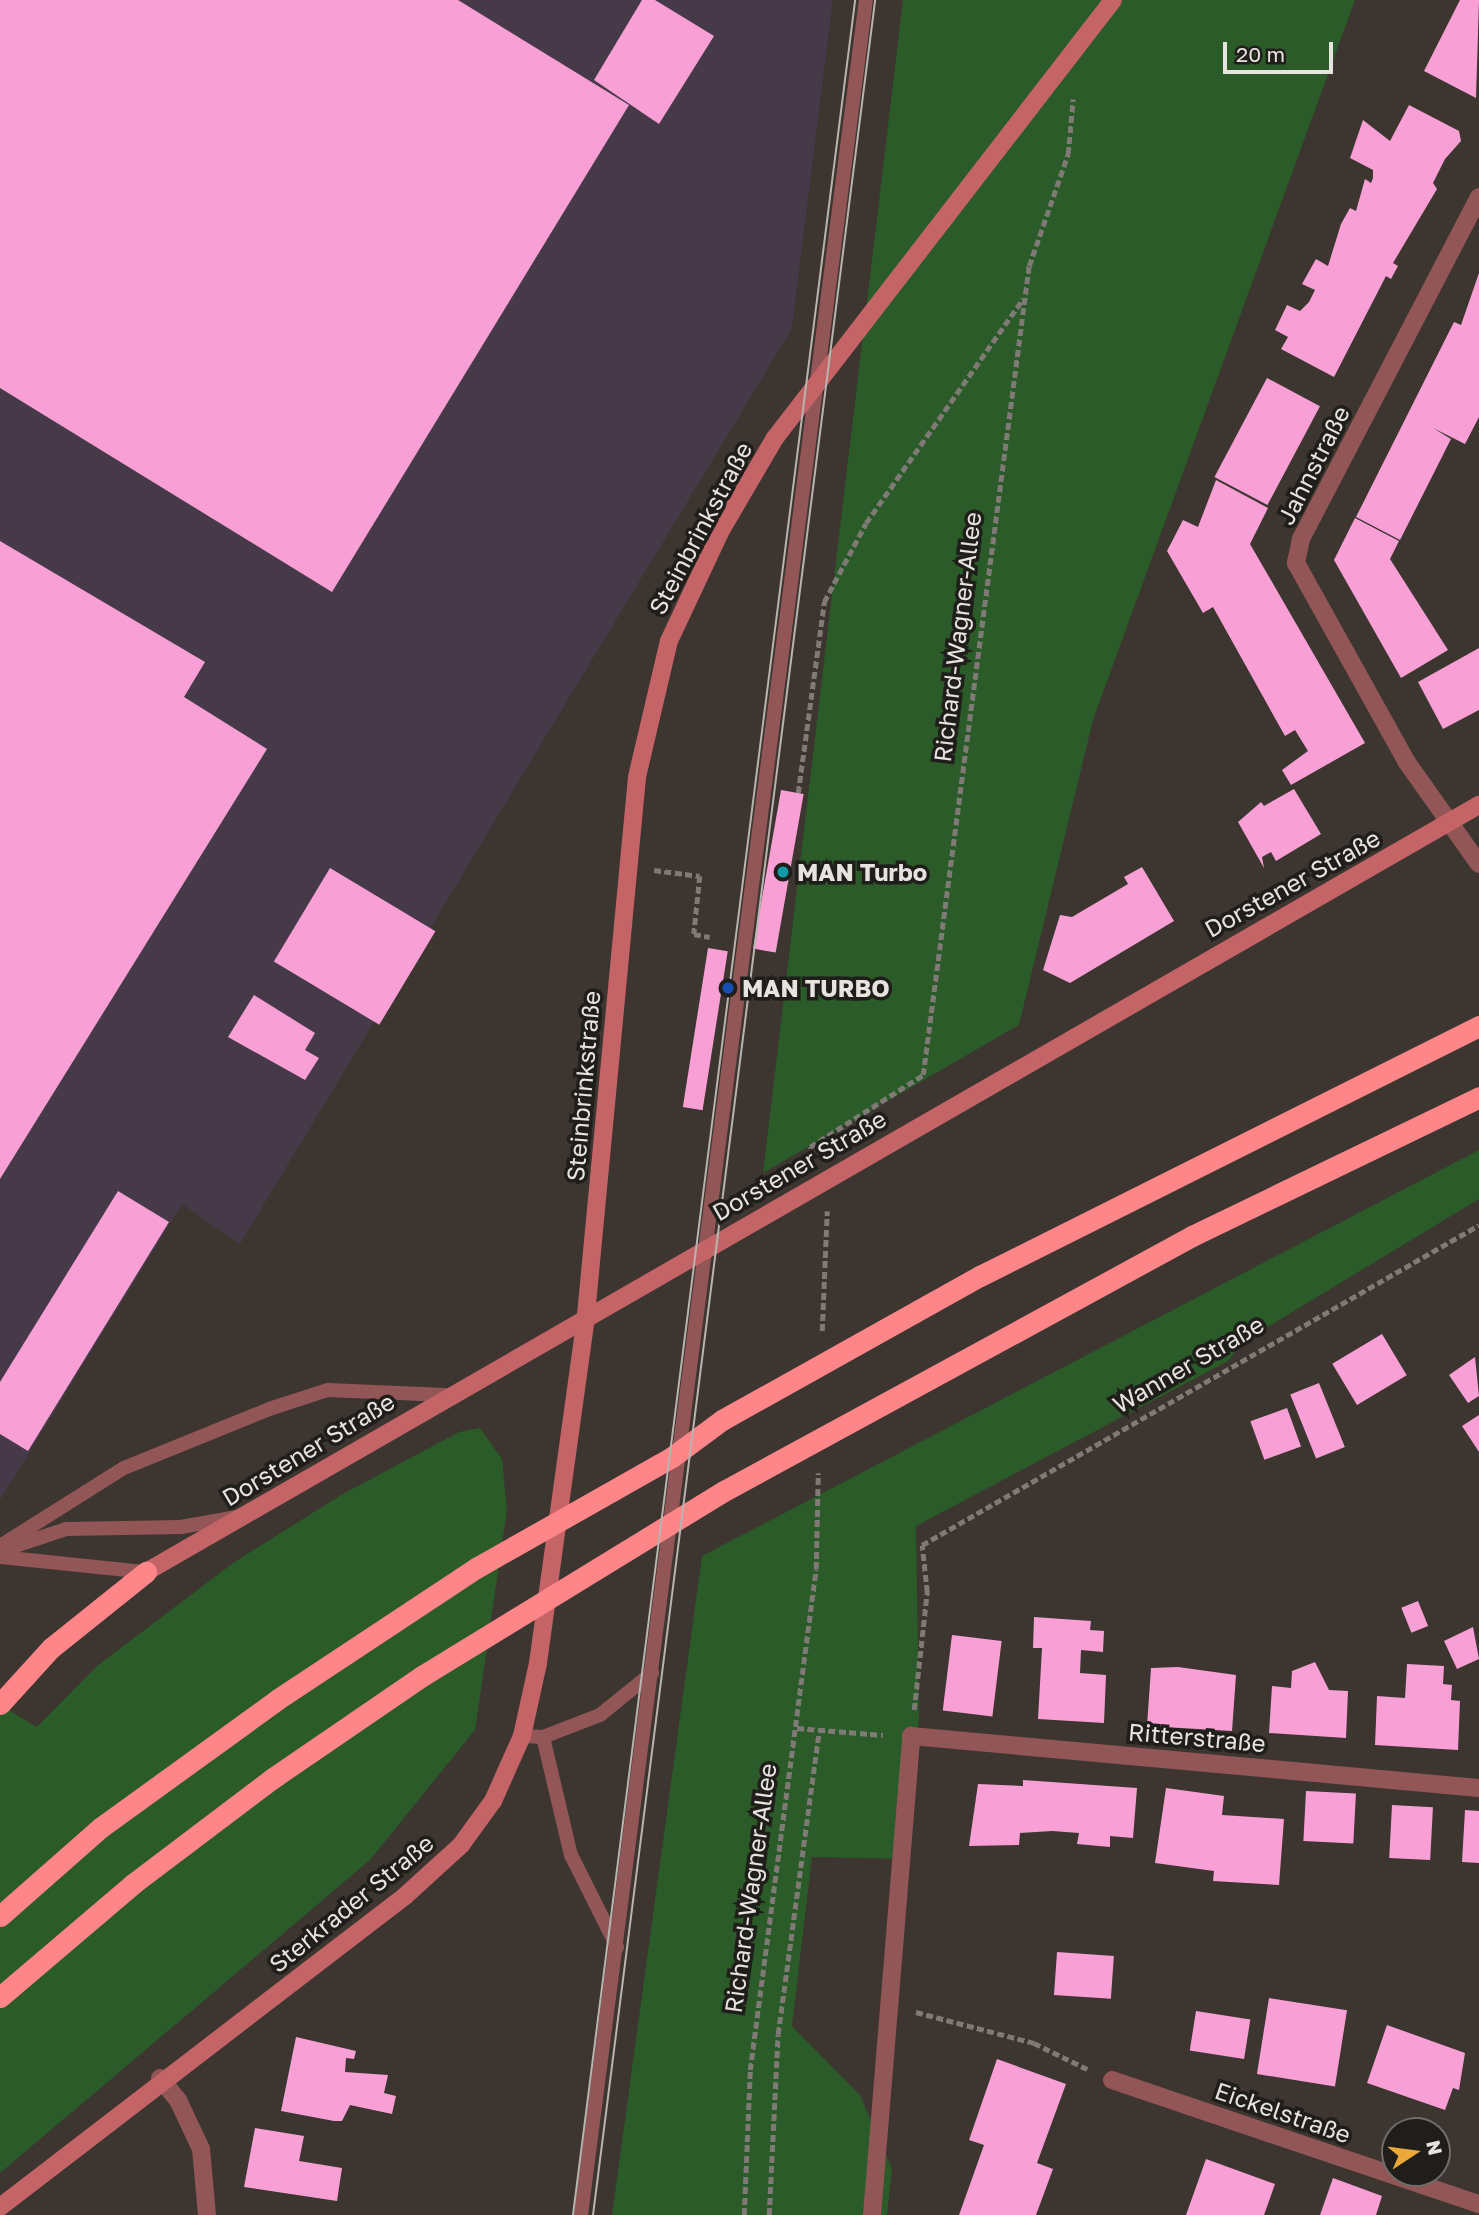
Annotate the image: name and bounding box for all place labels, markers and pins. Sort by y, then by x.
place label: MAN Turbo [797,858,927,886]
marker: MAN Turbo [775,864,791,880]
place label: MAN TURBO [742,974,890,1002]
marker: MAN TURBO [720,980,736,996]

